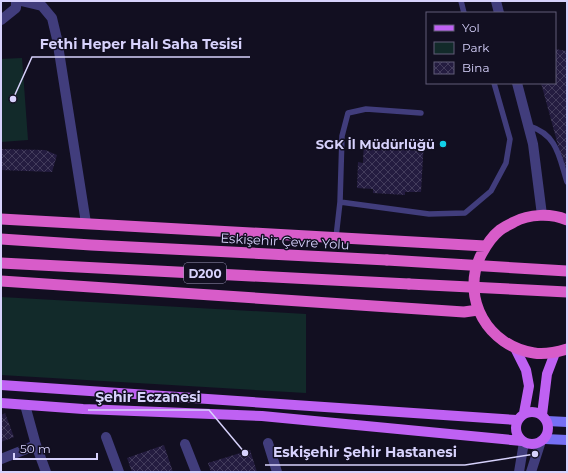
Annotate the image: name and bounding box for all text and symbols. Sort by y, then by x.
legend [426,12,556,84]
text: Yol [462,20,480,35]
callout: Fethi Heper Halı Saha Tesisi [32,31,250,57]
text: Fethi Heper Halı Saha Tesisi [40,35,242,53]
text: Park [462,40,490,55]
text: Bina [462,60,489,75]
place label: SGK İl Müdürlüğü [316,136,435,152]
marker: SGK İl Müdürlüğü [438,139,448,149]
street label: Eskişehir Çevre Yolu [220,230,350,252]
road number: D200 [184,263,226,283]
callout: Şehir Eczanesi [88,384,209,410]
text: Şehir Eczanesi [95,388,201,406]
scale bar [14,435,97,461]
callout: Eskişehir Şehir Hastanesi [265,439,465,465]
text: 50 m [20,441,51,456]
text: Eskişehir Şehir Hastanesi [273,443,457,461]

